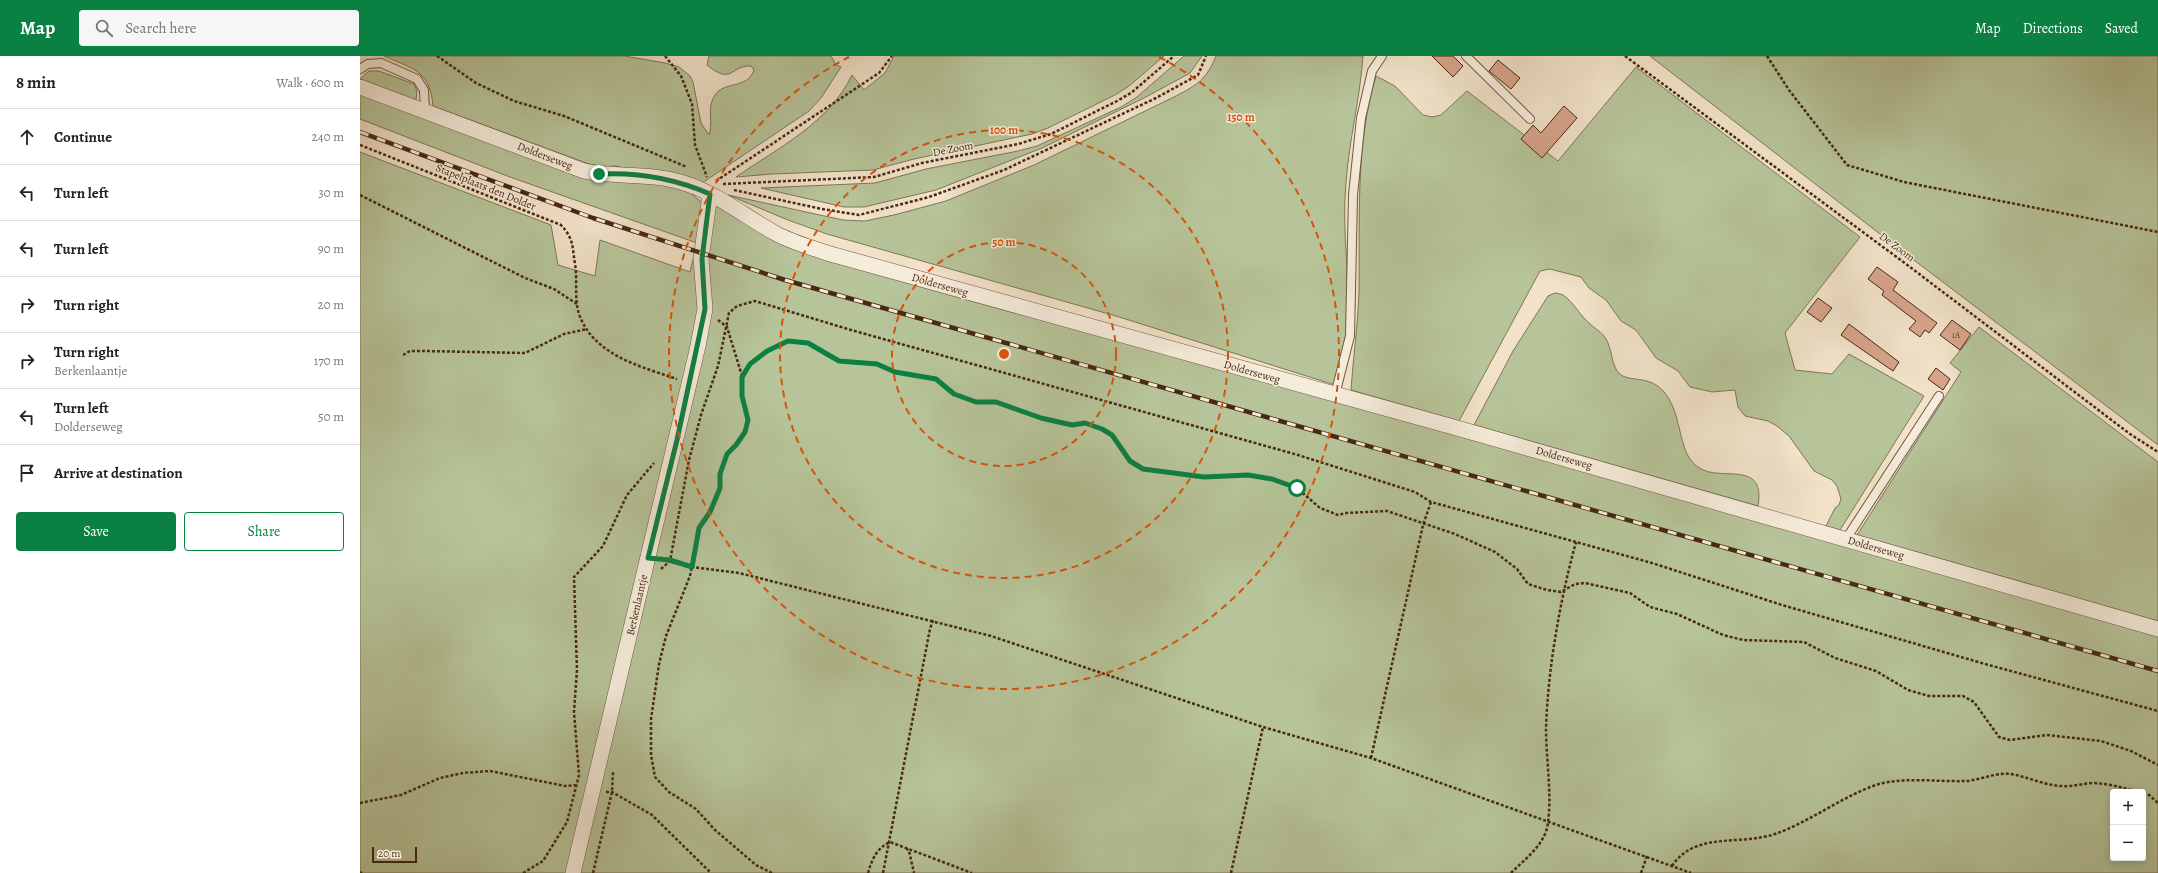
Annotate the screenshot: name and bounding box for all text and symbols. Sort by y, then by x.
search box [79,10,359,46]
text: Map [20,15,55,41]
icon: search [93,17,115,39]
text: Search here [125,18,197,38]
text: Map [1975,19,2001,38]
text: Directions [2023,19,2083,38]
text: Saved [2105,19,2138,38]
text: 8 min [16,71,56,94]
text: Walk · 600 m [276,74,344,91]
text: 150 m [1227,109,1255,125]
text: 100 m [990,122,1018,138]
icon: ahead [16,126,38,148]
text: Continue [54,127,112,147]
text: 240 m [312,128,344,145]
street label: De Zoom [931,138,975,160]
street label: Dolderseweg [515,139,575,174]
street label: Stapelplaats den Dolder [434,160,538,214]
route end [590,165,608,183]
icon: left [16,182,38,204]
text: Turn left [54,183,109,203]
text: 30 m [318,184,344,201]
street label: De Zoom [1876,229,1918,265]
text: 50 m [992,234,1016,250]
icon: left [16,238,38,260]
text: Turn left [54,239,109,259]
text: 90 m [318,240,344,257]
street label: Dolderseweg [910,270,971,300]
icon: right [16,294,38,316]
text: Turn right [54,295,119,315]
text: 20 m [318,296,344,313]
house number: 1A [1952,329,1961,341]
text: Turn right [54,342,119,362]
centre of rings [997,347,1011,361]
icon: right [16,350,38,372]
text: 170 m [314,352,344,369]
street label: Dolderseweg [1222,357,1283,387]
text: Berkenlaantje [54,362,127,379]
text: Turn left [54,398,109,418]
icon: left [16,406,38,428]
text: 50 m [318,408,344,425]
text: Dolderseweg [54,418,123,435]
street label: Dolderseweg [1534,443,1595,473]
icon: arrive [16,462,38,484]
text: Arrive at destination [54,463,183,483]
route start [1288,479,1306,497]
button: Save [16,512,176,551]
button: Share [184,512,344,551]
street label: Dolderseweg [1846,533,1907,563]
street label: Berkenlaantje [623,573,651,637]
map controls [2110,789,2146,861]
button: + [2110,789,2146,825]
button: − [2110,825,2146,861]
scale bar [372,845,417,864]
text: 20 m [378,846,400,861]

